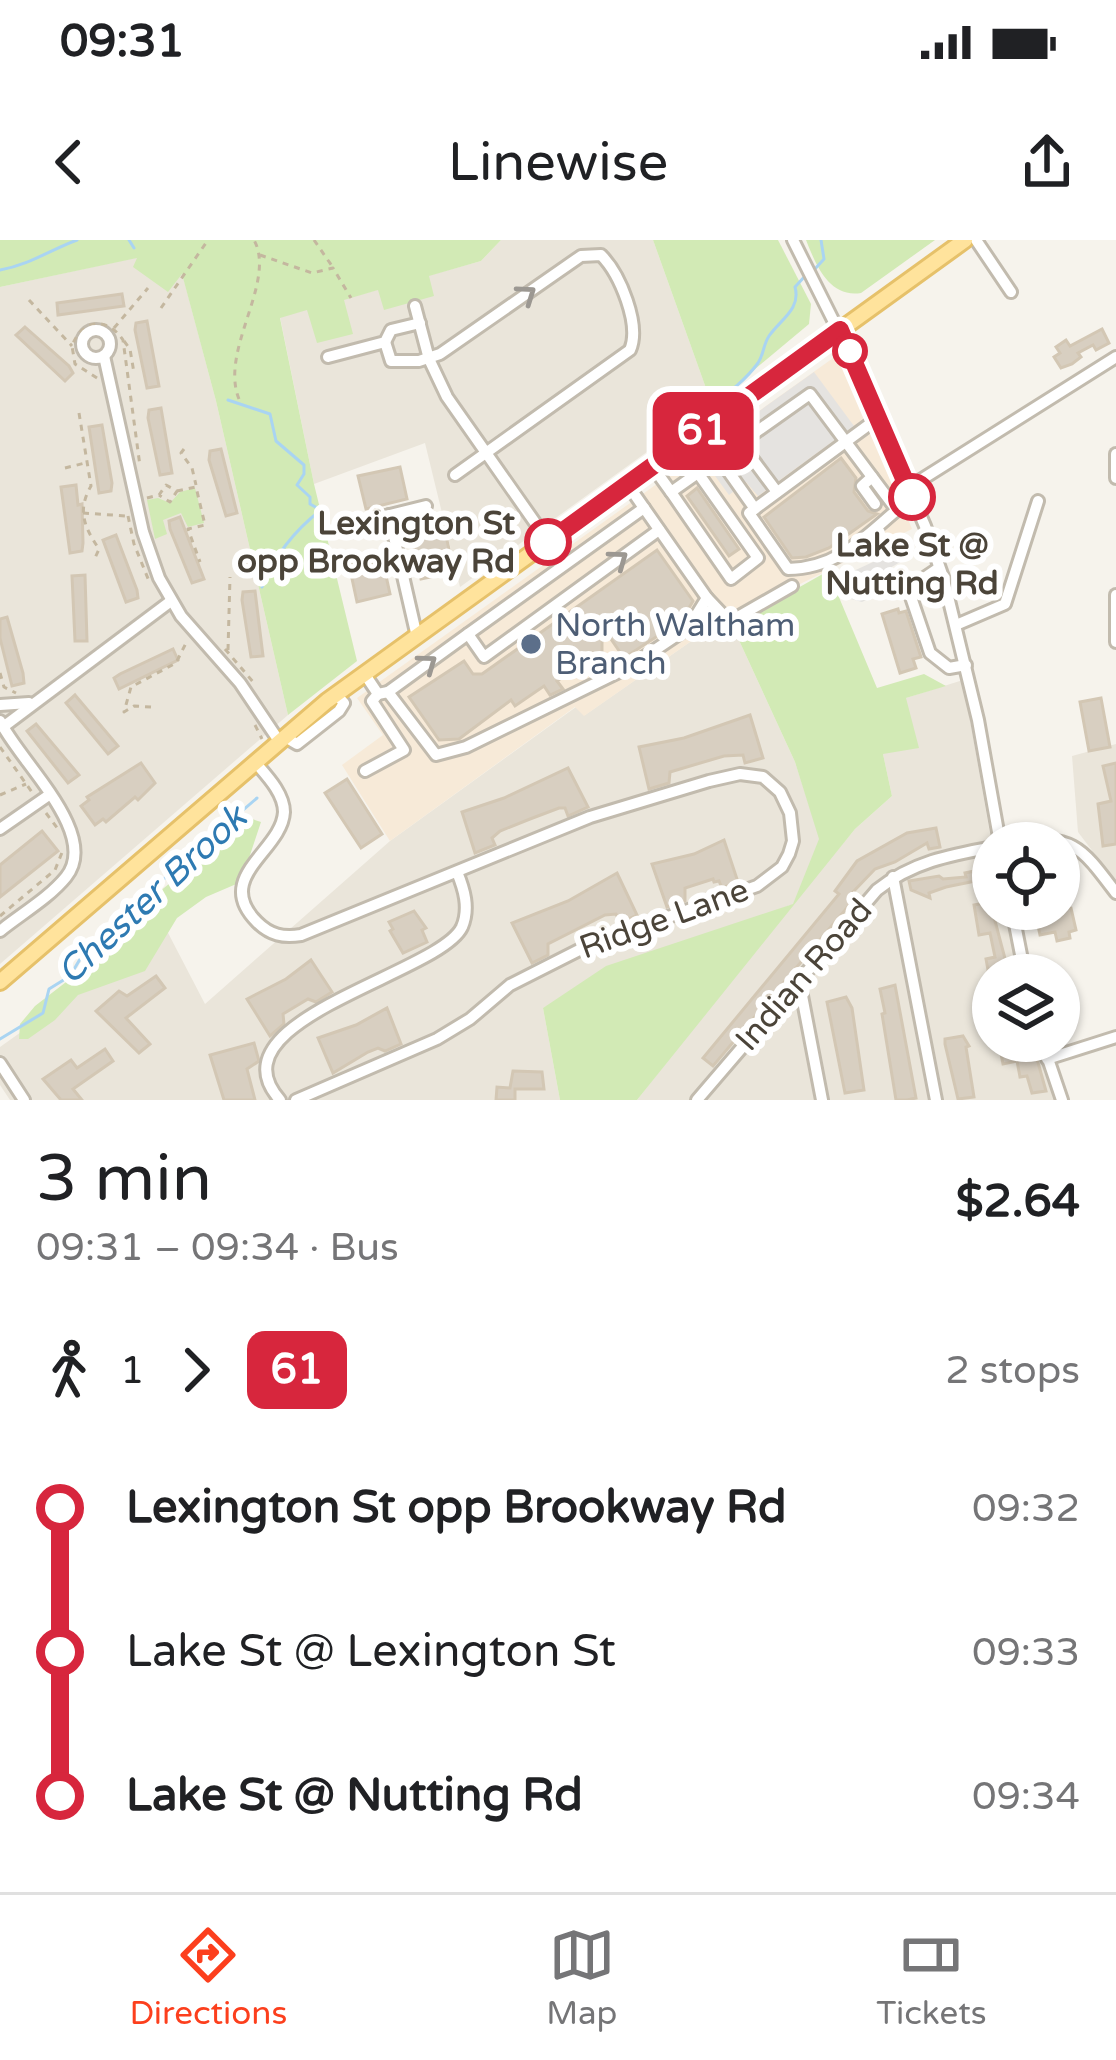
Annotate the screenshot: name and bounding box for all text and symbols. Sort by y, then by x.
text: 09:31 [60,15,185,69]
icon: back [36,129,102,195]
icon: share [1014,129,1080,195]
text: Linewise [448,130,668,195]
one-way arrow [513,286,535,308]
unlabelled marker [834,335,866,367]
line badge: 61 [649,392,757,470]
text: 61 [677,405,729,456]
marker: Lake St @ Nutting Rd [890,475,934,519]
place label: Lexington St opp Brookway Rd [237,504,515,581]
marker: Lexington St opp Brookway Rd [526,520,570,564]
place label: Lake St @ Nutting Rd [825,526,999,603]
one-way arrow [606,552,627,574]
place label: North Waltham Branch [555,606,795,683]
marker: North Waltham Branch [518,631,544,657]
one-way arrow [415,655,437,677]
water label: Chester Brook [49,795,257,994]
map controls [972,822,1080,1062]
button: locate [972,822,1080,930]
street label: Ridge Lane [574,870,754,968]
street label: Indian Road [727,891,881,1059]
button: layers [972,954,1080,1062]
text: 3 min [36,1139,212,1219]
text: $2.64 [956,1175,1080,1229]
text: 09:31 – 09:34 · Bus [36,1224,399,1271]
icon: walk [36,1337,102,1403]
icon: forward [163,1337,229,1403]
text: 61 [271,1344,323,1395]
text: 1 [120,1347,145,1394]
text: 2 stops [945,1347,1080,1394]
text: Lexington St opp Brookway Rd [126,1481,787,1535]
text: 09:32 [972,1485,1080,1532]
text: Lake St @ Lexington St [126,1625,616,1679]
text: 09:33 [972,1629,1080,1676]
text: Lake St @ Nutting Rd [126,1769,583,1823]
text: 09:34 [972,1773,1080,1820]
tab: Directions [129,1922,287,2033]
tab: Map [546,1922,617,2033]
tab: Tickets [876,1922,987,2033]

